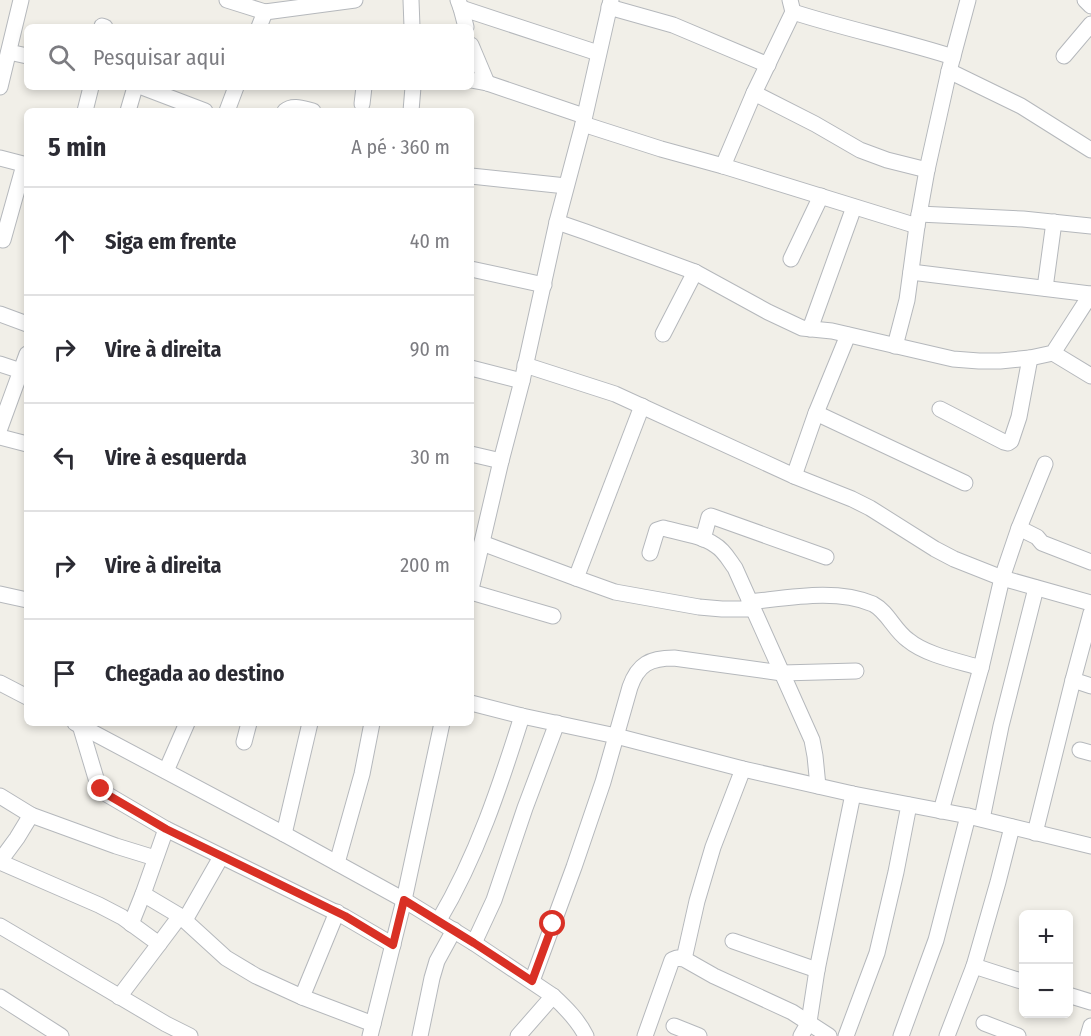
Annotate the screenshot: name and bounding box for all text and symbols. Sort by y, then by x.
search box [24,24,474,90]
icon: search [45,41,78,74]
text: Pesquisar aqui [93,44,225,71]
text: 5 min [48,132,106,163]
text: A pé · 360 m [351,135,450,159]
icon: ahead [48,225,81,258]
text: Siga em frente [105,228,236,255]
text: 40 m [410,229,450,253]
icon: right [48,333,81,366]
text: Vire à direita [105,336,221,363]
text: 90 m [410,337,450,361]
icon: left [48,441,81,474]
text: Vire à esquerda [105,444,247,471]
text: 30 m [410,445,450,469]
icon: right [48,549,81,582]
text: Vire à direita [105,552,221,579]
text: 200 m [400,553,450,577]
icon: arrive [48,657,81,690]
text: Chegada ao destino [105,660,285,687]
route end [87,775,113,801]
route start [539,910,565,936]
map controls [1019,910,1073,1018]
button: + [1019,910,1073,964]
button: − [1019,964,1073,1018]

